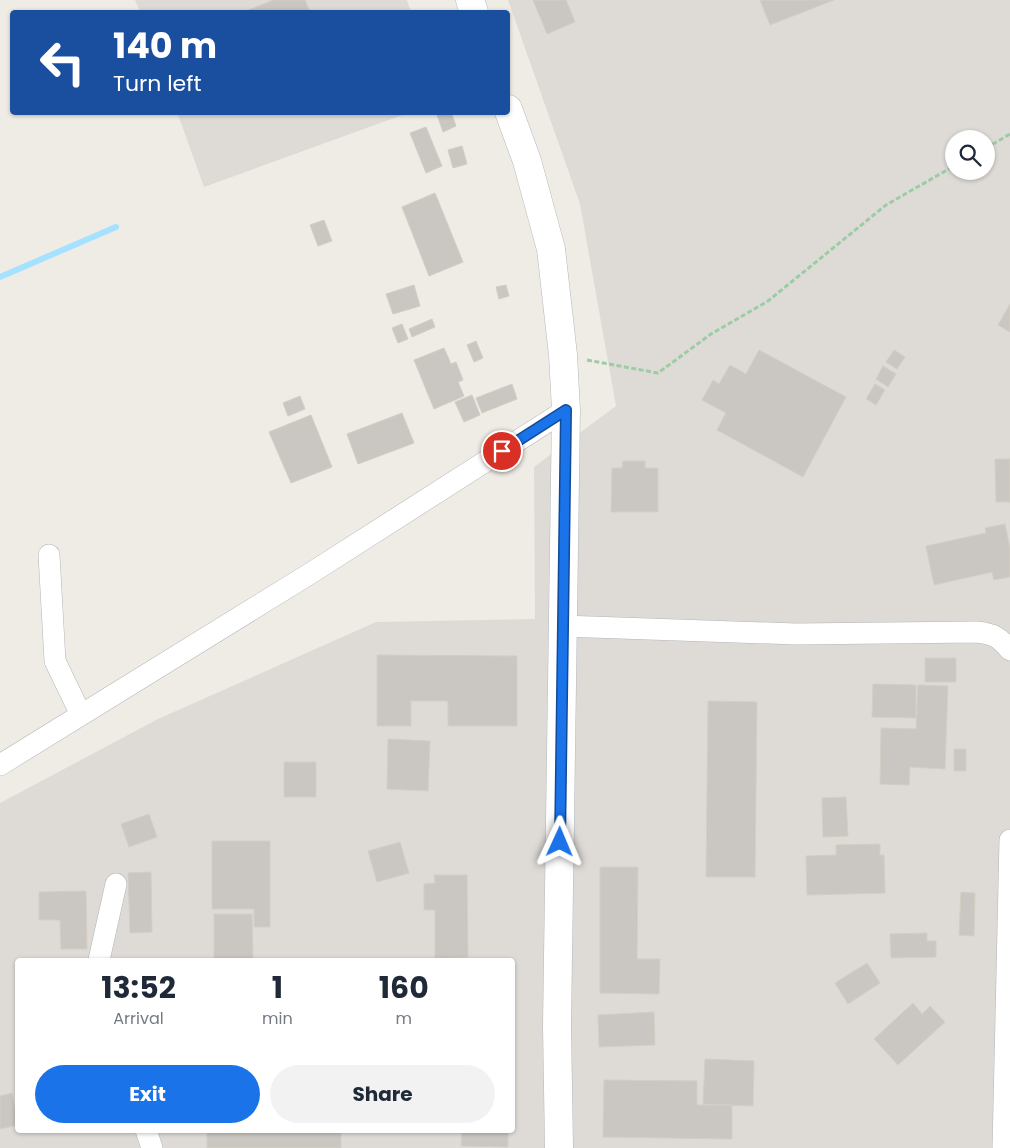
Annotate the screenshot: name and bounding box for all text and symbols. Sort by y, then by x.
text: 140 m [113,21,217,70]
icon: left [30,30,95,95]
text: Turn left [113,68,201,99]
map controls [945,130,995,180]
button: search [945,130,995,180]
pin [481,430,523,472]
icon: arrive [488,437,516,465]
position arrow [533,815,585,867]
text: 13:52 [101,966,176,1009]
text: 1 [272,966,283,1009]
text: 160 [379,966,429,1009]
text: Arrival [113,1007,164,1030]
text: min [262,1007,293,1030]
text: m [396,1007,412,1030]
button: Exit [35,1065,260,1123]
button: Share [270,1065,495,1123]

